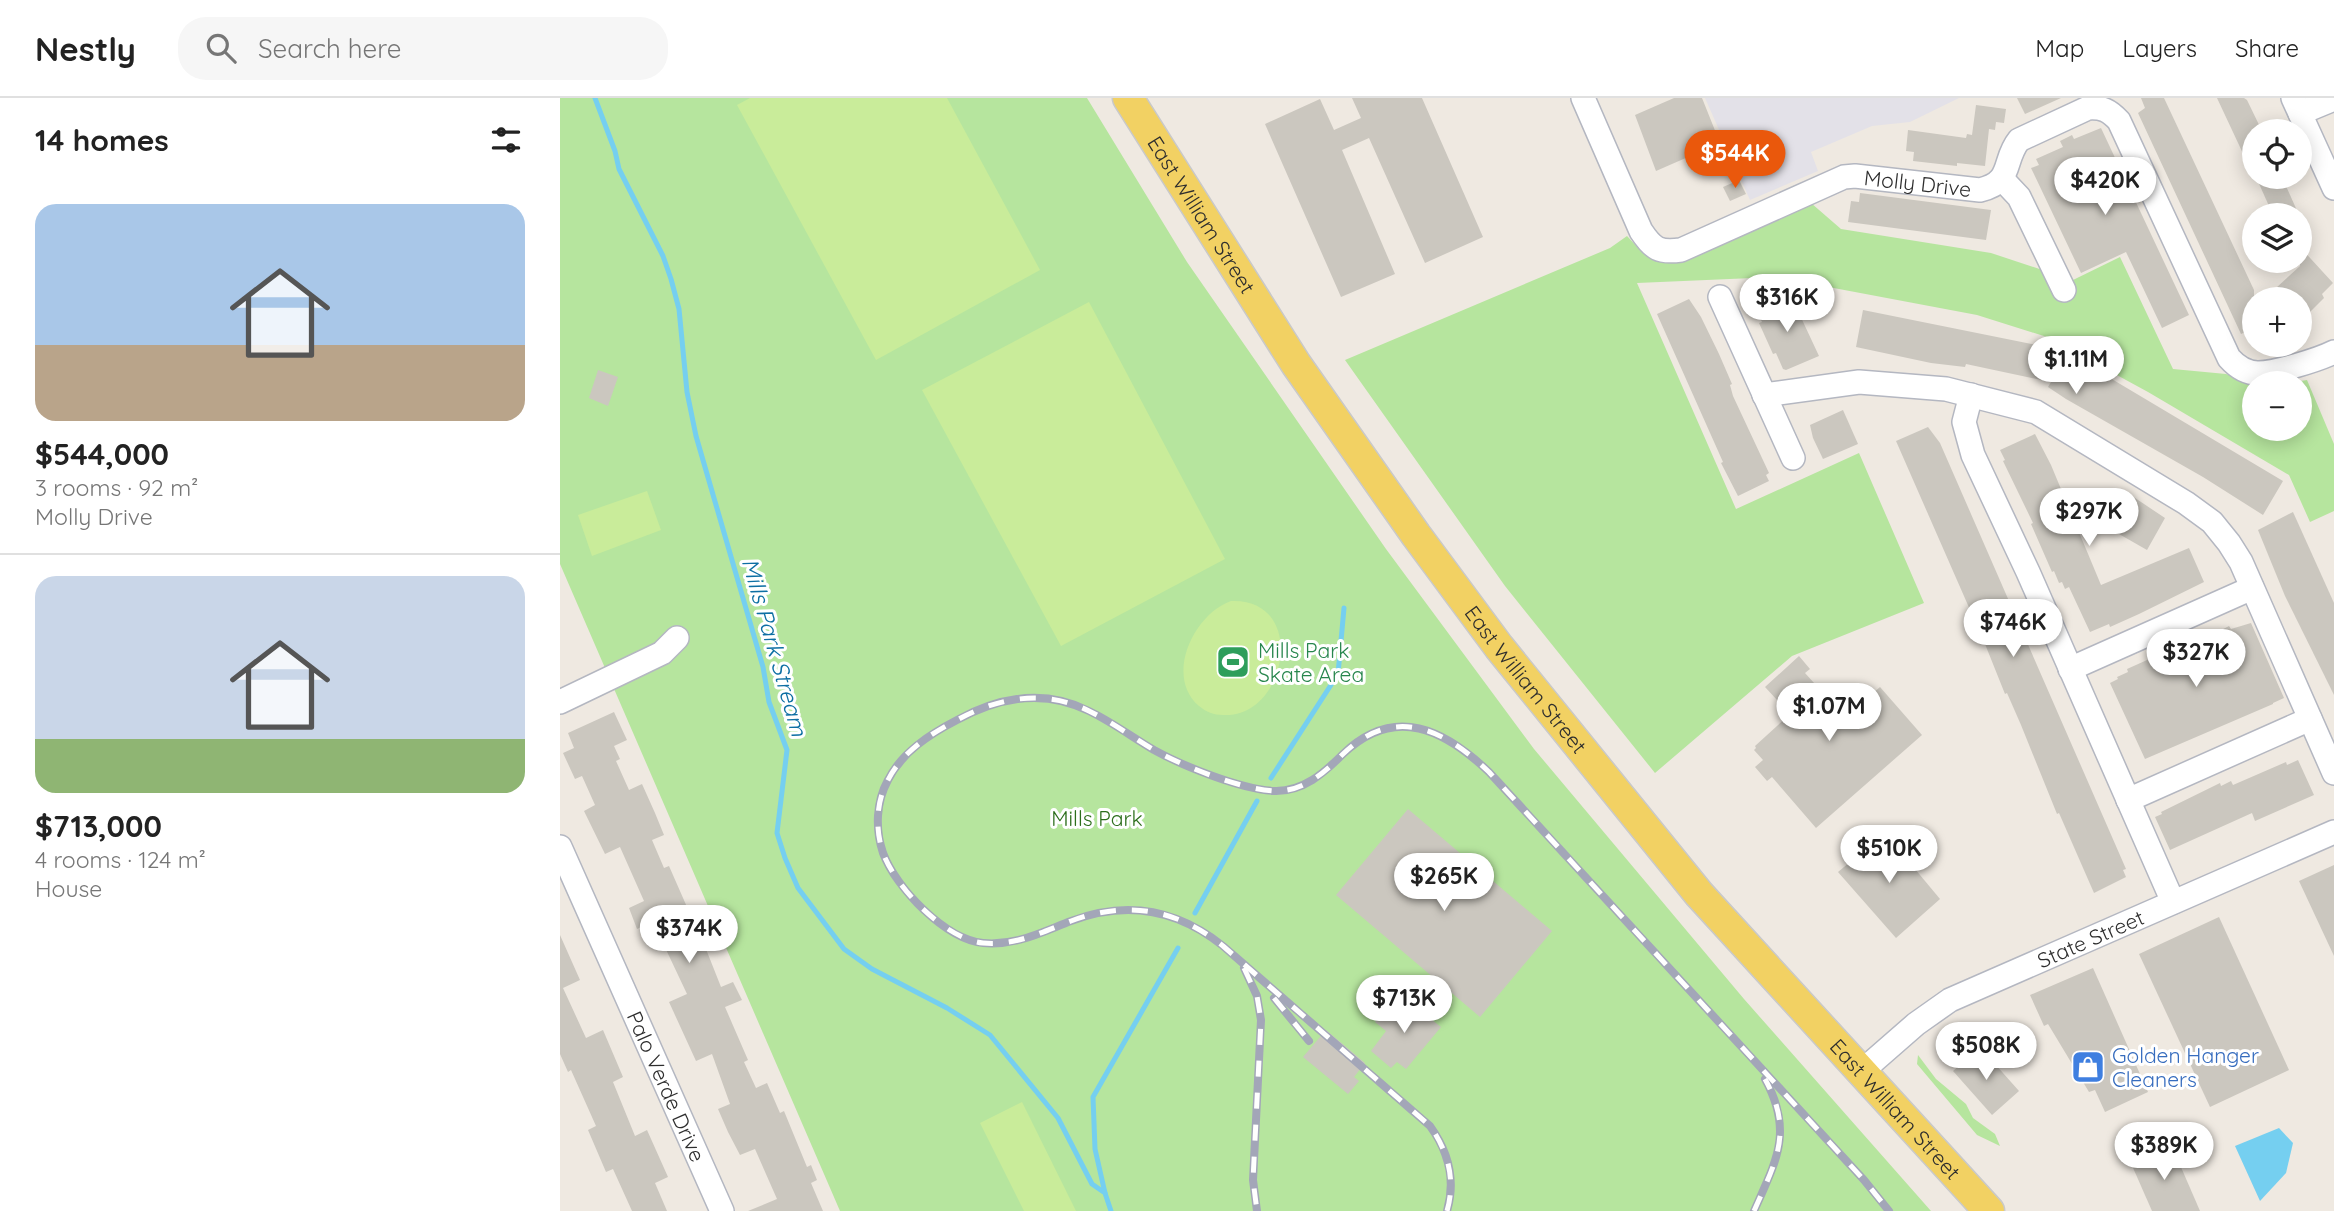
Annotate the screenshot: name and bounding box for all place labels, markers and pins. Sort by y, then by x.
pin: $544K [1686,130,1784,190]
pin: $420K [2056,158,2154,217]
pin: $316K [1738,274,1836,334]
pin: $1.11M [2019,336,2133,396]
pin: $297K [2040,489,2138,548]
pin: $746K [1964,600,2062,659]
pin: $327K [2147,630,2245,689]
place label: Mills Park Skate Area [1258,637,1364,687]
sports icon: Mills Park Skate Area [1214,643,1252,681]
pin: $1.07M [1772,684,1886,743]
pin: $510K [1840,826,1938,885]
pin: $265K [1395,854,1493,913]
pin: $374K [640,906,738,965]
pin: $713K [1355,976,1453,1035]
pin: $508K [1937,1023,2035,1082]
place label: Golden Hanger Cleaners [2112,1042,2259,1092]
shop icon: Golden Hanger Cleaners [2069,1048,2107,1086]
pin: $389K [2115,1122,2213,1182]

